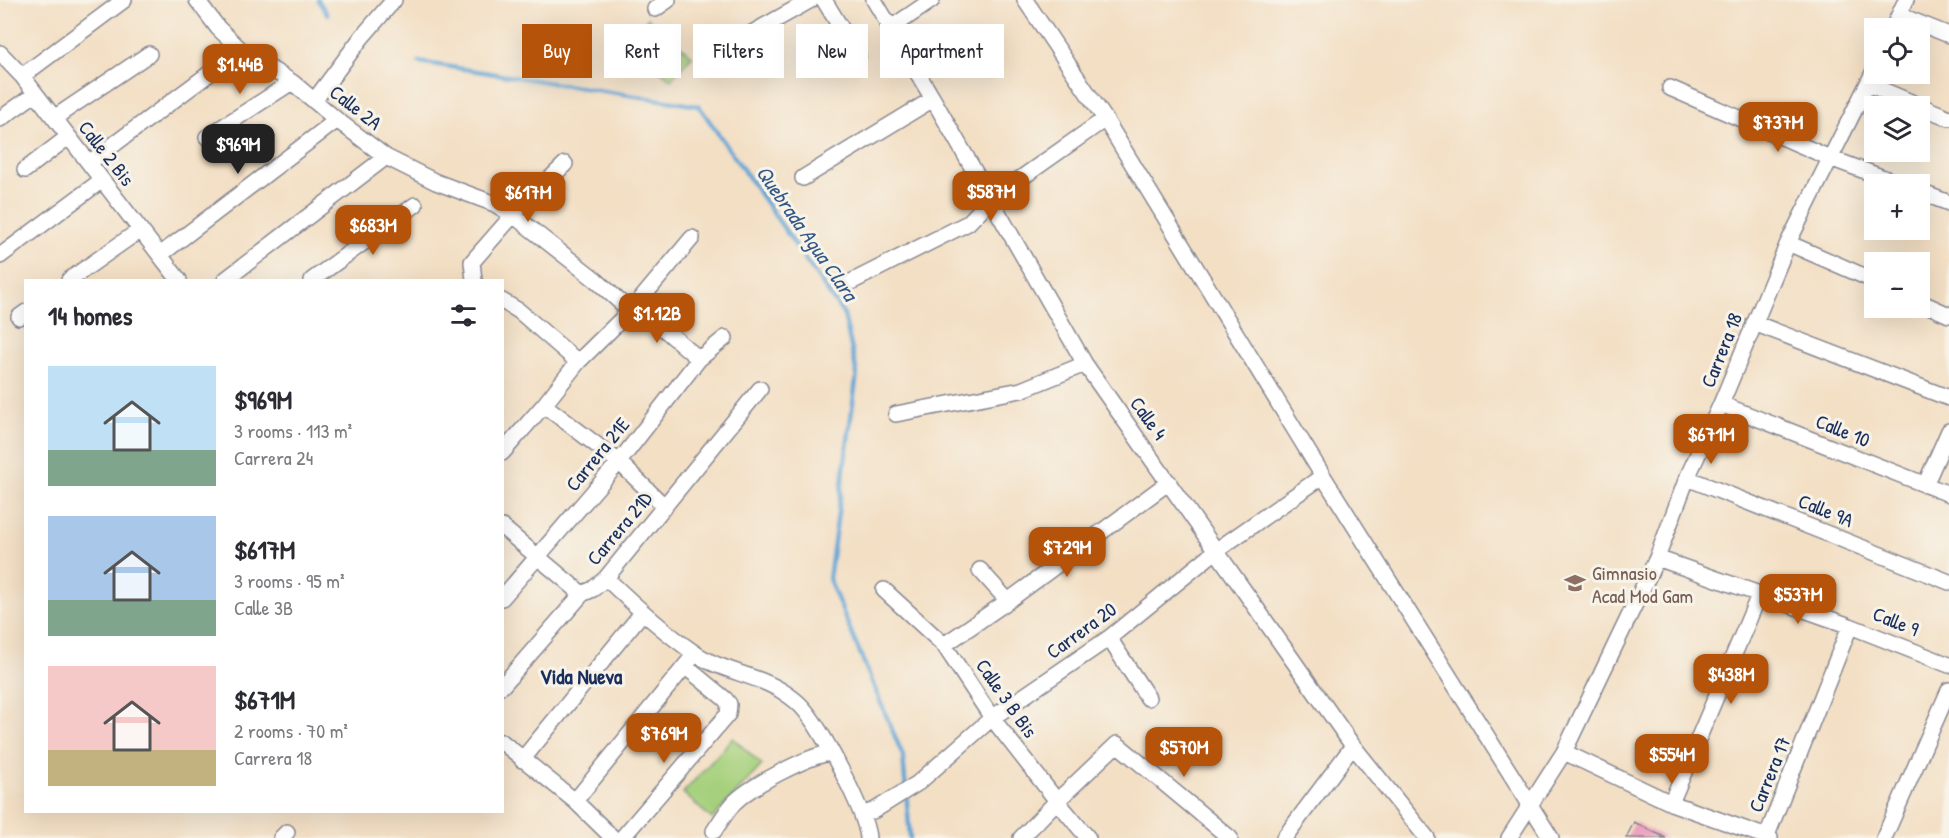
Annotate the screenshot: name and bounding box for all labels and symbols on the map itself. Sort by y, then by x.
pin: $1.44B [191,44,289,95]
street label: Calle 2A [324,78,388,136]
pin: $737M [1736,102,1820,153]
street label: Calle 2 Bis [73,115,141,192]
pin: $969M [196,124,280,175]
water label: Quebrada Agua Clara [749,159,866,309]
pin: $587M [949,171,1033,222]
pin: $617M [486,172,570,223]
pin: $683M [331,205,415,256]
pin: $1.12B [608,293,706,344]
street label: Carrera 18 [1694,309,1748,391]
street label: Calle 4 [1124,391,1174,445]
street label: Calle 10 [1812,407,1874,453]
street label: Carrera 21E [559,411,635,497]
pin: $671M [1669,414,1753,465]
street label: Carrera 21D [580,485,658,571]
street label: Calle 9A [1794,487,1858,533]
pin: $729M [1025,527,1109,578]
place label: Gimnasio Acad Mod Gam [1592,559,1693,609]
school or university icon: Gimnasio Acad Mod Gam [1563,571,1587,595]
pin: $537M [1756,574,1840,625]
street label: Carrera 20 [1040,595,1122,665]
street label: Calle 9 [1869,600,1923,642]
street label: Calle 3 B Bis [970,653,1044,743]
pin: $438M [1689,654,1773,705]
district label: Vida Nueva [540,662,623,691]
pin: $769M [622,713,706,764]
pin: $570M [1142,727,1226,778]
street label: Carrera 17 [1742,732,1796,816]
pin: $554M [1630,734,1714,785]

